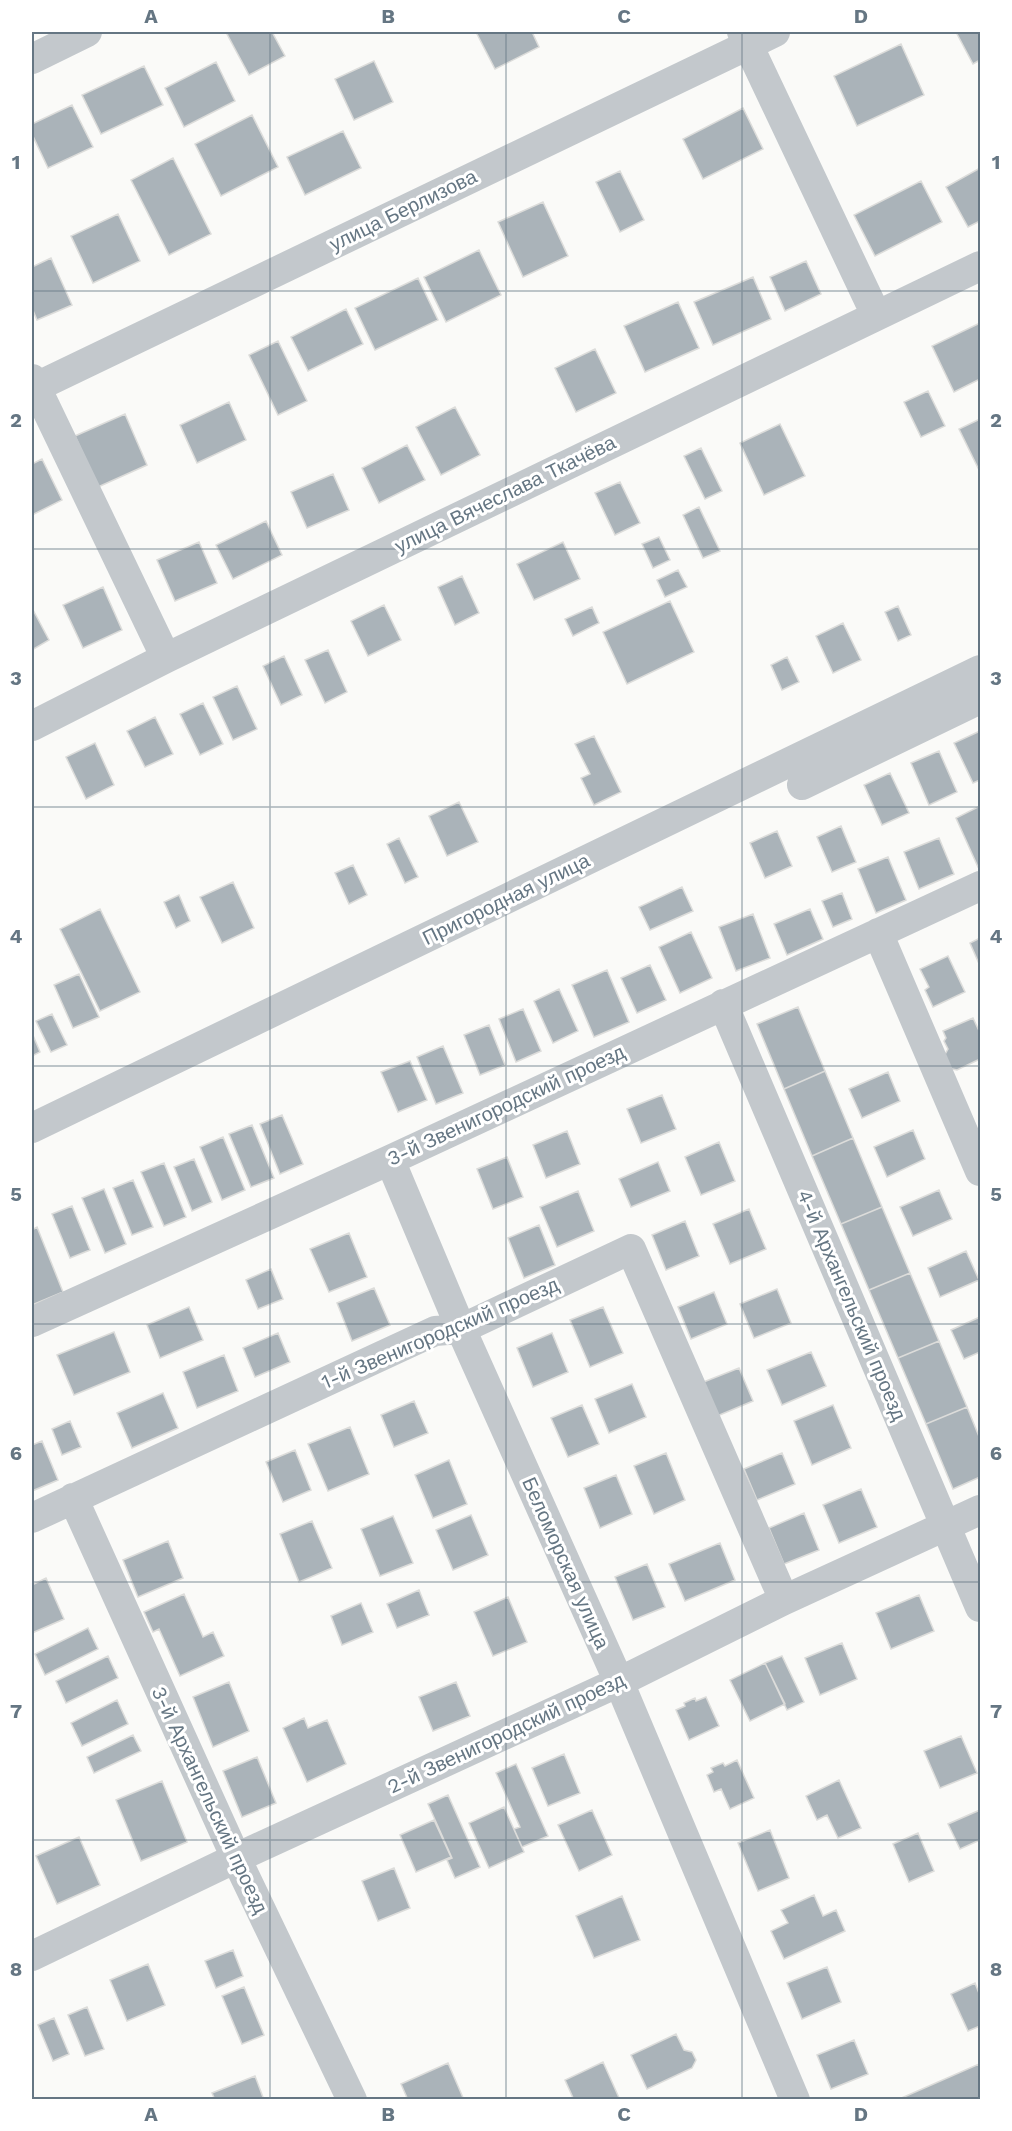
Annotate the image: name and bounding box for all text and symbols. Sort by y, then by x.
text: A [144,4,158,28]
text: B [381,4,395,28]
text: C [617,4,631,28]
text: D [854,4,868,28]
text: 1 [12,150,20,174]
text: 1 [992,150,1000,174]
street label: улица Берлизова [325,164,481,256]
text: 2 [10,408,22,432]
text: 2 [990,408,1002,432]
street label: улица Вячеслава Ткачёва [391,430,620,558]
text: 3 [10,666,22,690]
text: 3 [990,666,1002,690]
street label: Пригородная улица [419,848,594,950]
text: 4 [10,924,23,948]
text: 4 [990,924,1003,948]
street label: 3-й Звенигородский проезд [383,1039,629,1171]
text: 5 [10,1182,22,1206]
text: 5 [990,1182,1002,1206]
street label: 4-й Архангельский проезд [792,1186,912,1424]
street label: 1-й Звенигородский проезд [318,1272,563,1394]
text: 6 [10,1441,22,1465]
text: 6 [990,1441,1002,1465]
street label: Беломорская улица [517,1473,615,1653]
street label: 2-й Звенигородский проезд [384,1667,629,1799]
street label: 3-й Архангельский проезд [147,1683,273,1918]
text: 7 [10,1699,22,1723]
text: 7 [990,1699,1002,1723]
text: 8 [10,1957,22,1981]
text: 8 [990,1957,1002,1981]
text: A [144,2102,158,2126]
text: B [381,2102,395,2126]
text: C [617,2102,631,2126]
text: D [854,2102,868,2126]

